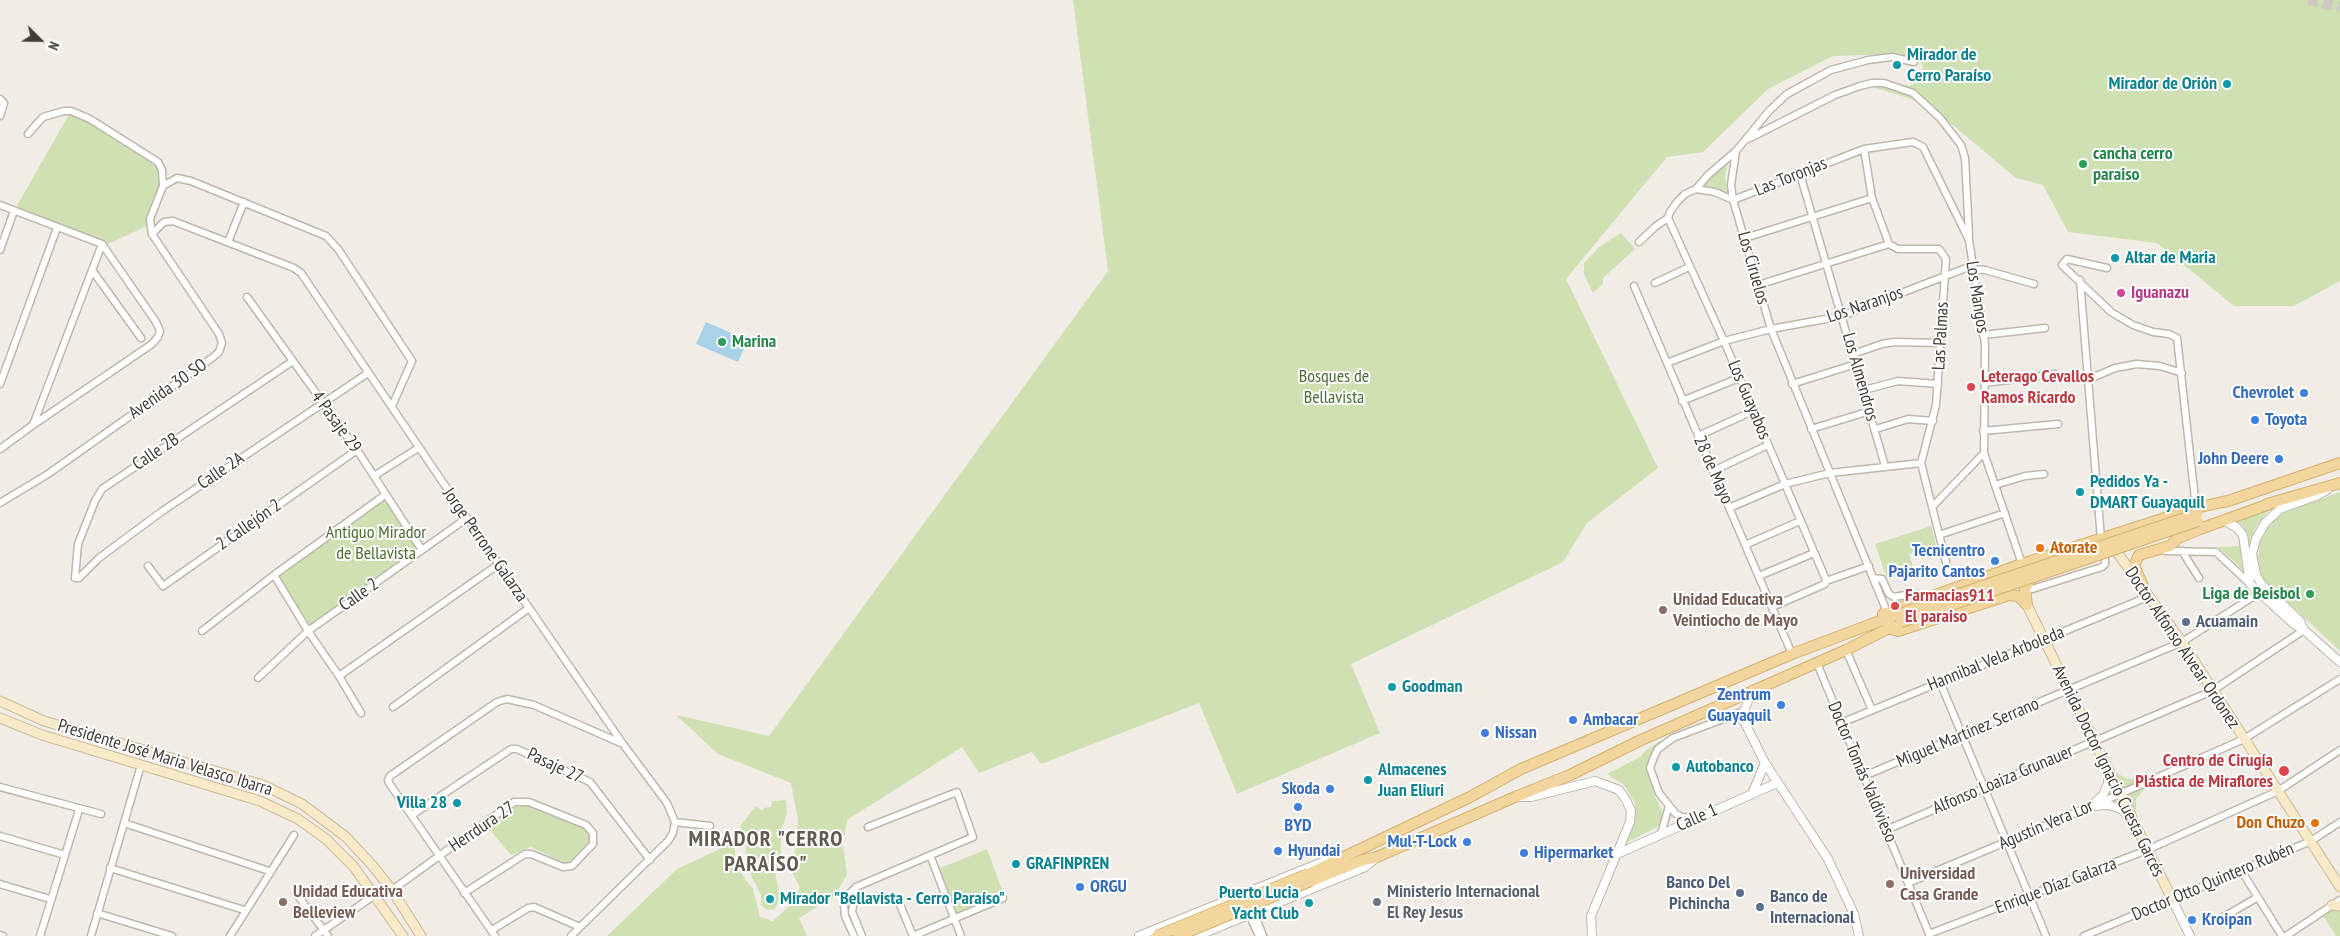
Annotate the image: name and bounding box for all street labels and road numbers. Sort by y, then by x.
street label: Las Toronjas [1752,153,1830,201]
street label: Los Ciruelos [1732,229,1774,307]
street label: Los Mangos [1961,259,1993,335]
street label: Los Naranjos [1824,282,1906,328]
street label: Las Palmas [1928,301,1954,371]
street label: Los Almendros [1837,330,1883,424]
street label: Avenida 30 SO [125,354,211,424]
street label: Los Guayabos [1723,357,1775,443]
street label: 4 Pasaje 29 [306,387,366,457]
street label: Calle 2B [129,429,183,475]
street label: 28 de Mayo [1688,433,1738,507]
street label: Calle 2A [194,448,248,494]
street label: Jorge Perrone Galarza [438,484,532,606]
street label: 2 Callejón 2 [212,495,286,555]
street label: Doctor Alfonso Alvear Ordonez [2120,563,2244,733]
street label: Calle 2 [335,574,383,616]
street label: Hannibal Vela Arboleda [1925,622,2067,696]
street label: Avenida Doctor Ignacio Cuesta Garcés [2047,662,2169,880]
street label: Miguel Martínez Serrano [1894,693,2042,773]
street label: Doctor Tomás Valdivieso [1823,698,1901,846]
street label: Presidente José Maria Velasco Ibarra [55,715,275,801]
street label: Alfonso Loaiza Grunauer [1930,741,2076,819]
street label: Pasaje 27 [524,744,586,788]
street label: Agustín Vera Lor [1995,795,2097,855]
street label: Herrdura 27 [445,797,519,857]
street label: Calle 1 [1673,799,1721,837]
street label: Doctor Otto Quintero Rubén [2129,838,2297,926]
street label: Enrique Díaz Galarza [1992,853,2120,919]

